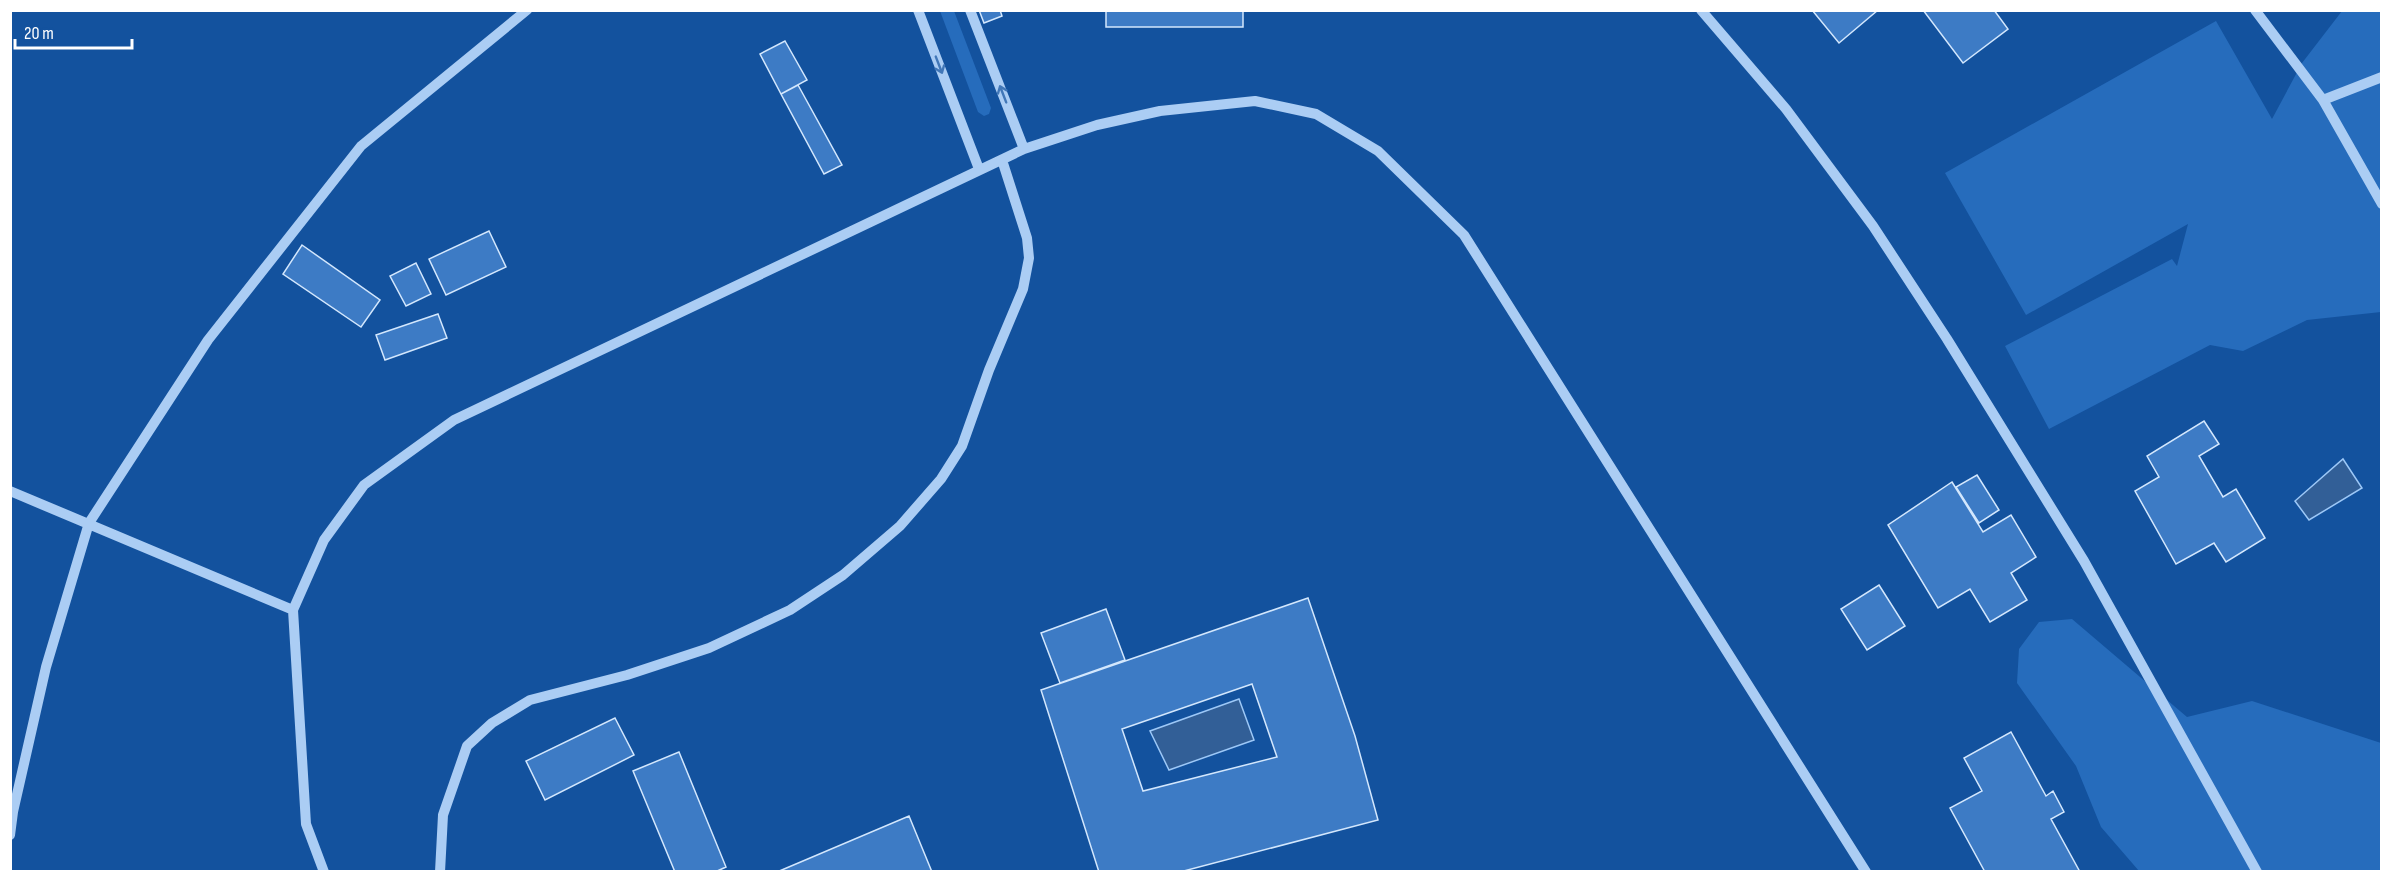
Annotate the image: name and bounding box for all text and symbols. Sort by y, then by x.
scale bar [15,12,132,50]
text: 20 m [24,23,54,44]
one-way arrow [934,55,945,74]
one-way arrow [997,86,1008,104]

